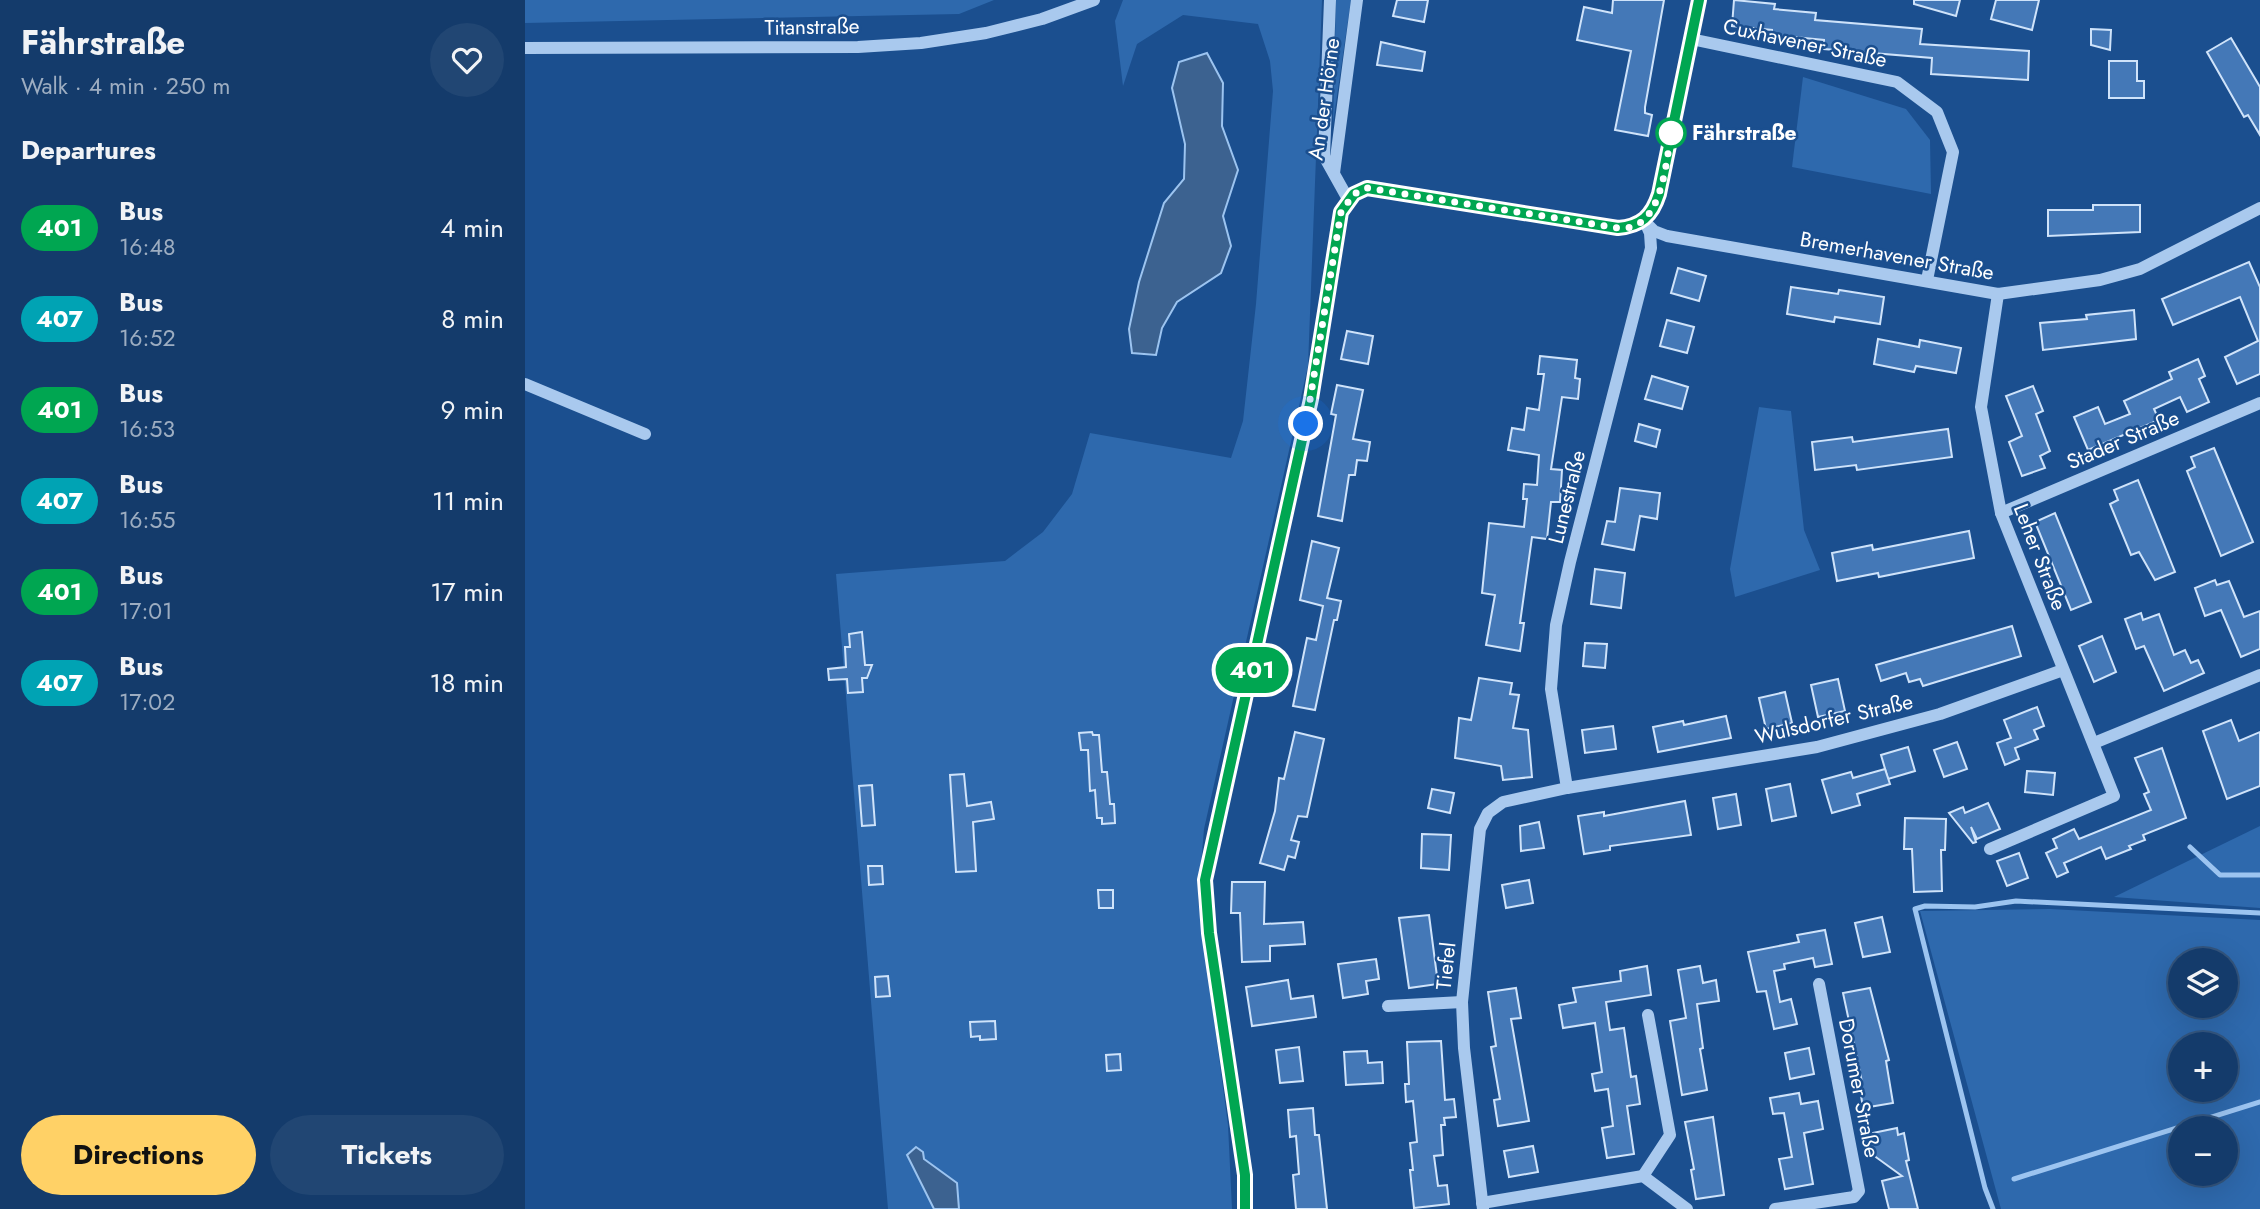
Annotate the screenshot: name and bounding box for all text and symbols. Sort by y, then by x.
street label: Titanstraße [764,11,860,43]
street label: Cuxhavener Straße [1720,11,1890,75]
text: Fährstraße [21,19,185,66]
button: heart [430,23,504,97]
street label: An der Hörne [1301,36,1347,162]
text: Walk · 4 min · 250 m [21,69,230,103]
marker: Fährstraße [1656,118,1686,148]
place label: Fährstraße [1692,118,1797,148]
text: Departures [21,131,156,169]
text: Bus [119,192,163,230]
text: 4 min [440,209,504,247]
text: 401 [37,210,82,245]
street label: Bremerhavener Straße [1798,224,1997,288]
text: 16:48 [119,230,175,264]
text: Bus [119,283,163,321]
text: 8 min [441,300,504,338]
text: 407 [36,301,83,336]
text: 16:52 [119,321,176,355]
text: Bus [119,374,163,412]
text: 9 min [441,391,504,429]
text: 401 [37,392,82,427]
street label: Stader Straße [2062,403,2184,477]
your location [1288,406,1323,441]
text: 16:53 [119,412,175,446]
street label: Lunestraße [1541,447,1593,547]
text: Bus [119,465,163,503]
text: 11 min [432,482,504,520]
text: 407 [36,483,83,518]
street label: Leher Straße [2006,499,2074,615]
text: 16:55 [119,503,175,537]
text: Bus [119,556,163,594]
text: 17 min [430,573,504,611]
text: 401 [37,574,82,609]
text: 17:01 [119,594,172,628]
text: Bus [119,647,163,685]
line badge: 401 [1212,647,1292,693]
text: 401 [1230,652,1274,687]
text: 18 min [430,664,504,702]
text: 407 [36,665,83,700]
text: 17:02 [119,685,175,719]
street label: Wulsdorfer Straße [1752,686,1916,752]
street label: Tiefel [1429,941,1463,991]
map controls [2168,948,2238,1186]
button: layers [2168,948,2238,1018]
street label: Dorumer Straße [1831,1016,1887,1160]
button: + [2168,1032,2238,1102]
button: Directions [21,1115,256,1195]
button: Tickets [270,1115,504,1195]
button: − [2168,1116,2238,1186]

